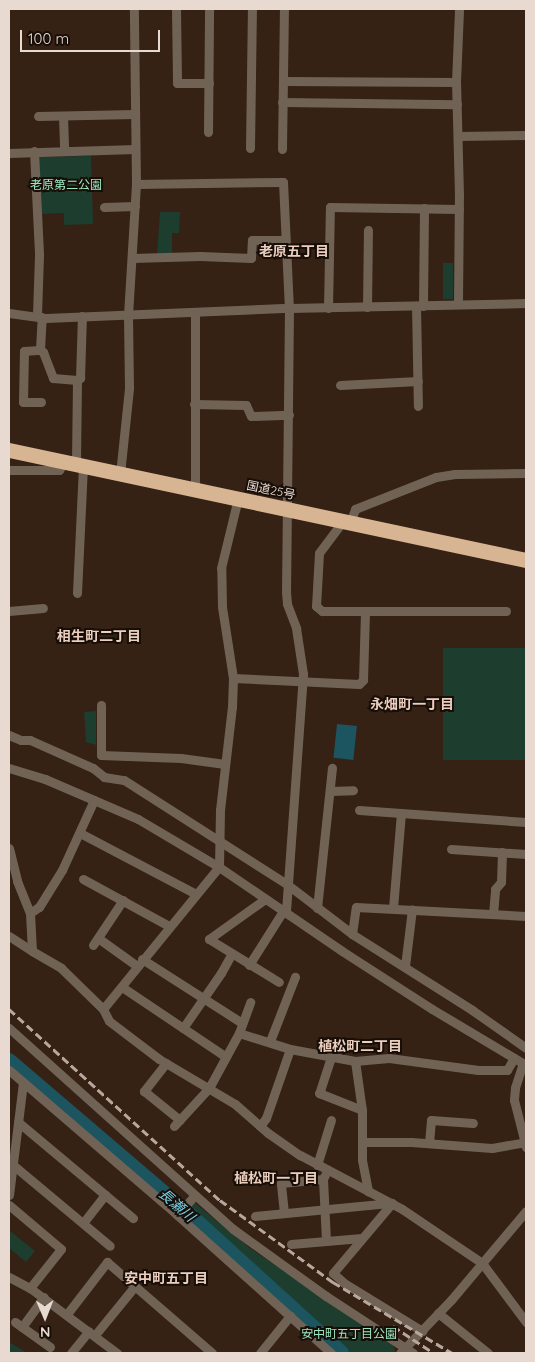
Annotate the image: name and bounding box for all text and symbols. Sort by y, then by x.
scale bar [22,20,162,52]
text: 100 m [28,29,69,48]
park label: 老原第二公園 [30,178,102,192]
district label: 老原五丁目 [259,243,329,259]
street label: 国道25号 [245,478,297,502]
district label: 相生町二丁目 [57,628,141,644]
district label: 永畑町一丁目 [370,696,454,712]
district label: 植松町二丁目 [318,1038,402,1054]
district label: 植松町一丁目 [234,1170,318,1186]
water label: 長瀬川 [156,1185,198,1225]
district label: 安中町五丁目 [124,1270,208,1286]
north arrow [20,1292,70,1342]
text: N [40,1323,51,1341]
park label: 安中町五丁目公園 [301,1327,397,1341]

